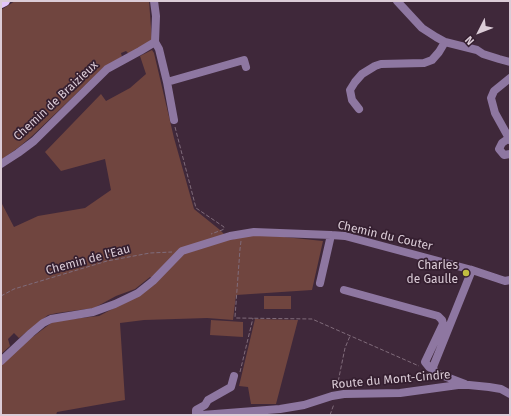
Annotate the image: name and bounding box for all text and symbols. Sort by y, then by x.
north arrow [459,12,499,52]
text: N [462,33,477,47]
street label: Chemin de Braizieux [11,58,101,144]
street label: Chemin du Couter [336,218,434,254]
street label: Chemin de l'Eau [44,242,132,278]
place label: Charles de Gaulle [407,259,458,287]
marker: Charles de Gaulle [461,268,471,278]
street label: Route du Mont-Cindre [331,368,451,392]

